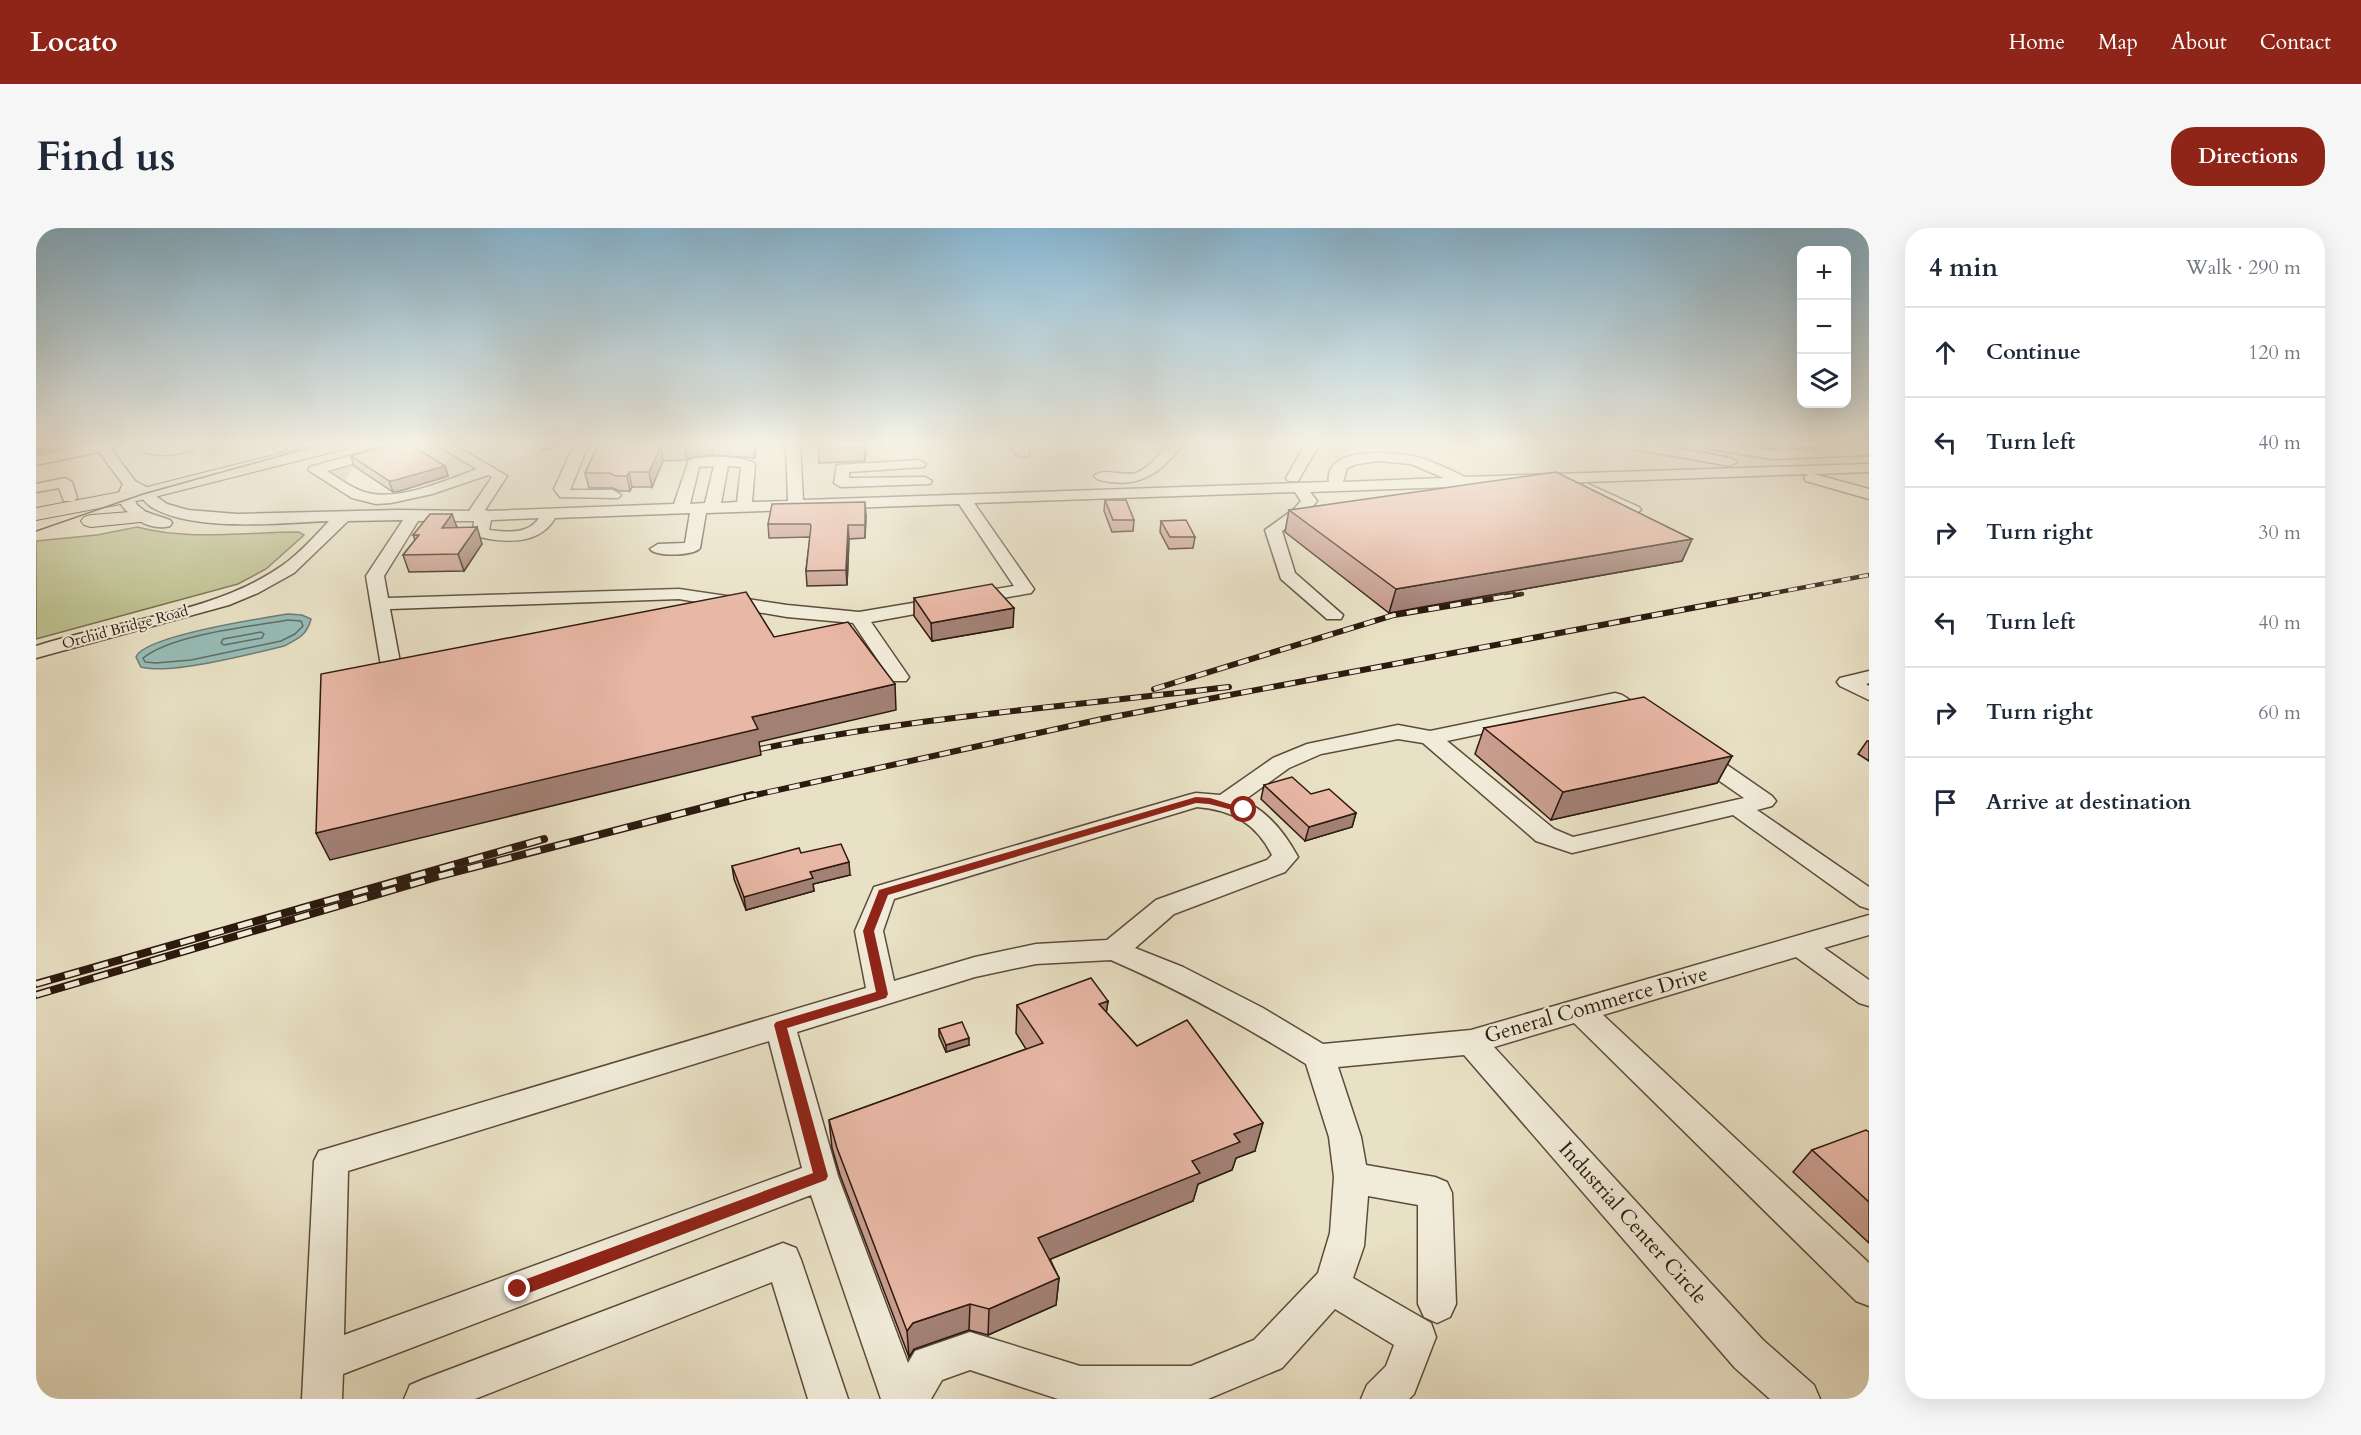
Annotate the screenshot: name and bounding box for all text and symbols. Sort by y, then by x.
text: Locato [30,23,118,61]
text: Home [2009,28,2065,57]
text: Map [2098,28,2138,57]
text: About [2171,28,2227,57]
text: Contact [2260,28,2331,57]
button: Directions [2171,127,2325,186]
text: Find us [36,128,176,185]
map controls [1797,246,1851,408]
button: + [1797,246,1851,300]
text: 4 min [1929,250,1998,285]
text: Walk · 290 m [2186,254,2301,281]
button: − [1797,300,1851,354]
icon: ahead [1929,336,1962,369]
text: Continue [1986,337,2081,367]
text: 120 m [2248,339,2301,366]
button: layers [1797,354,1851,408]
icon: left [1929,426,1962,459]
text: Turn left [1986,427,2075,457]
text: 40 m [2258,429,2301,456]
icon: right [1929,516,1962,549]
text: Turn right [1986,517,2093,547]
text: 30 m [2258,519,2301,546]
street label: Orchid Bridge Road [60,601,190,653]
icon: left [1929,606,1962,639]
text: Turn left [1986,607,2075,637]
text: 40 m [2258,609,2301,636]
icon: right [1929,696,1962,729]
text: Turn right [1986,697,2093,727]
text: 60 m [2258,699,2301,726]
icon: arrive [1929,786,1962,819]
text: Arrive at destination [1986,787,2191,817]
route start [1230,796,1256,822]
street label: General Commerce Drive [1481,959,1711,1051]
street label: Industrial Center Circle [1552,1135,1714,1311]
route end [504,1275,530,1301]

